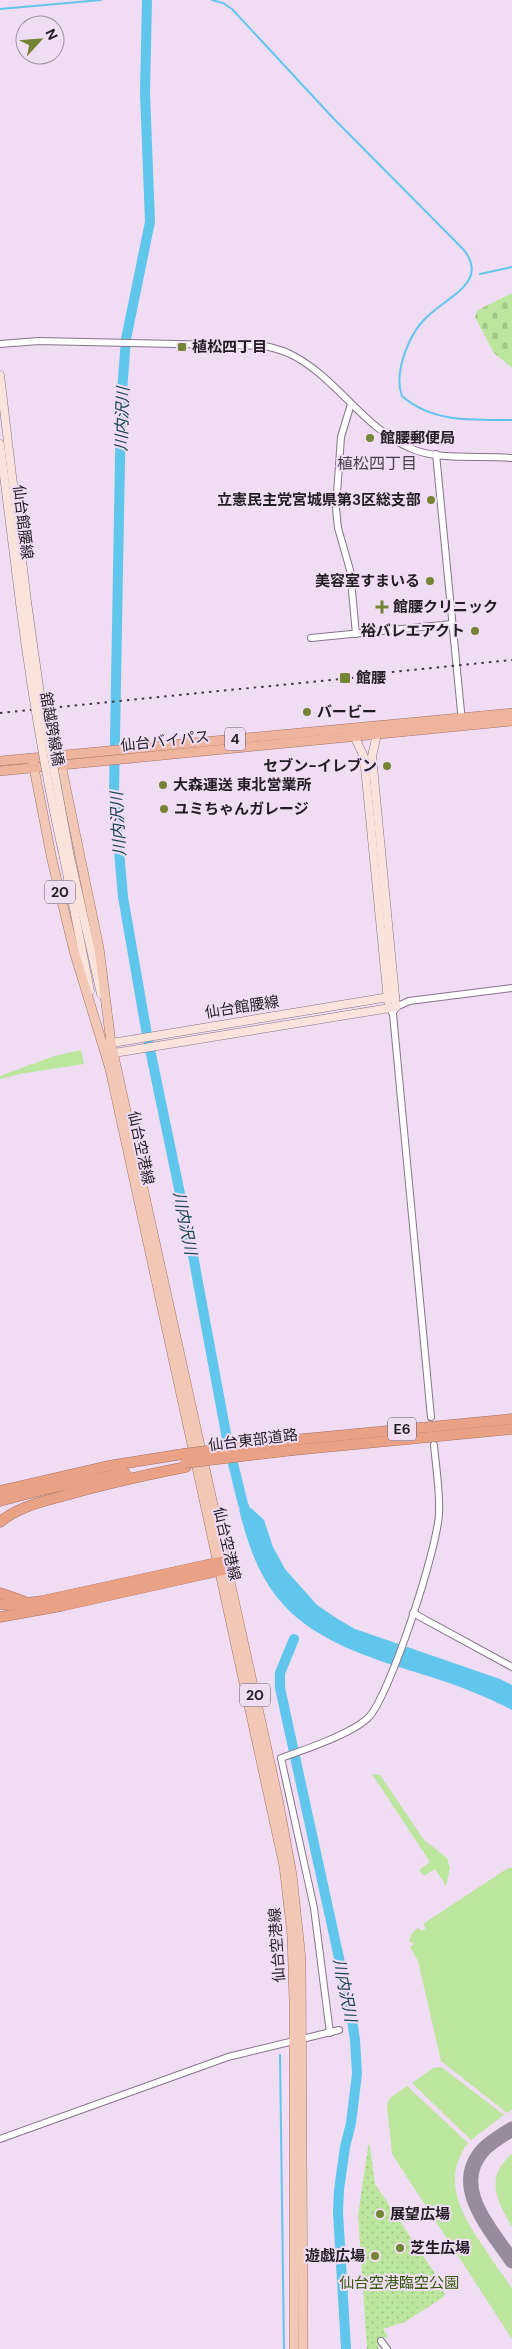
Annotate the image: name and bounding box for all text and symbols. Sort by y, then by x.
north arrow [15,15,65,65]
text: N [41,26,62,43]
place label: 植松四丁目 [192,337,267,357]
marker: 植松四丁目 [176,341,188,353]
water label: 川内沢川 [110,385,134,451]
place label: 館腰郵便局 [380,428,455,448]
marker: 館腰郵便局 [364,432,376,444]
district label: 植松四丁目 [337,453,417,474]
street label: 仙台館腰線 [9,484,37,560]
place label: 立憲民主党宮城県第3区総支部 [217,490,421,510]
marker: 立憲民主党宮城県第3区総支部 [425,494,437,506]
place label: 美容室すまいる [315,571,420,591]
marker: 美容室すまいる [424,575,436,587]
place label: 館腰クリニック [393,597,498,617]
marker: 館腰クリニック [375,600,389,614]
place label: 裕バレエアクト [361,621,465,641]
marker: 裕バレエアクト [469,625,481,637]
place label: 館腰 [356,668,386,688]
marker: 館腰 [338,671,352,685]
street label: 舘越跨線橋 [36,690,68,768]
place label: バービー [317,702,377,722]
marker: バービー [301,706,313,718]
street label: 仙台バイパス [119,726,211,756]
road number: 4 [225,728,245,751]
place label: セブン-イレブン [263,756,377,776]
marker: セブン-イレブン [381,760,393,772]
place label: 大森運送 東北営業所 [173,775,312,795]
marker: 大森運送 東北営業所 [157,779,169,791]
water label: 川内沢川 [106,790,130,857]
place label: ユミちゃんガレージ [174,799,309,819]
marker: ユミちゃんガレージ [158,803,170,815]
road number: 20 [45,880,75,904]
street label: 仙台館腰線 [203,991,281,1023]
street label: 仙台空港線 [123,1109,159,1187]
water label: 川内沢川 [169,1190,202,1258]
road number: E6 [388,1418,416,1440]
street label: 仙台東部道路 [207,1425,299,1455]
street label: 仙台空港線 [209,1505,245,1583]
road number: 20 [240,1684,270,1706]
street label: 仙台空港線 [264,1907,290,1983]
water label: 川内沢川 [329,1957,362,2025]
place label: 展望広場 [390,2204,450,2224]
marker: 展望広場 [374,2208,386,2220]
place label: 芝生広場 [410,2238,470,2258]
marker: 芝生広場 [394,2242,406,2254]
place label: 遊戯広場 [305,2246,365,2266]
marker: 遊戯広場 [369,2250,381,2262]
park label: 仙台空港臨空公園 [339,2273,459,2293]

